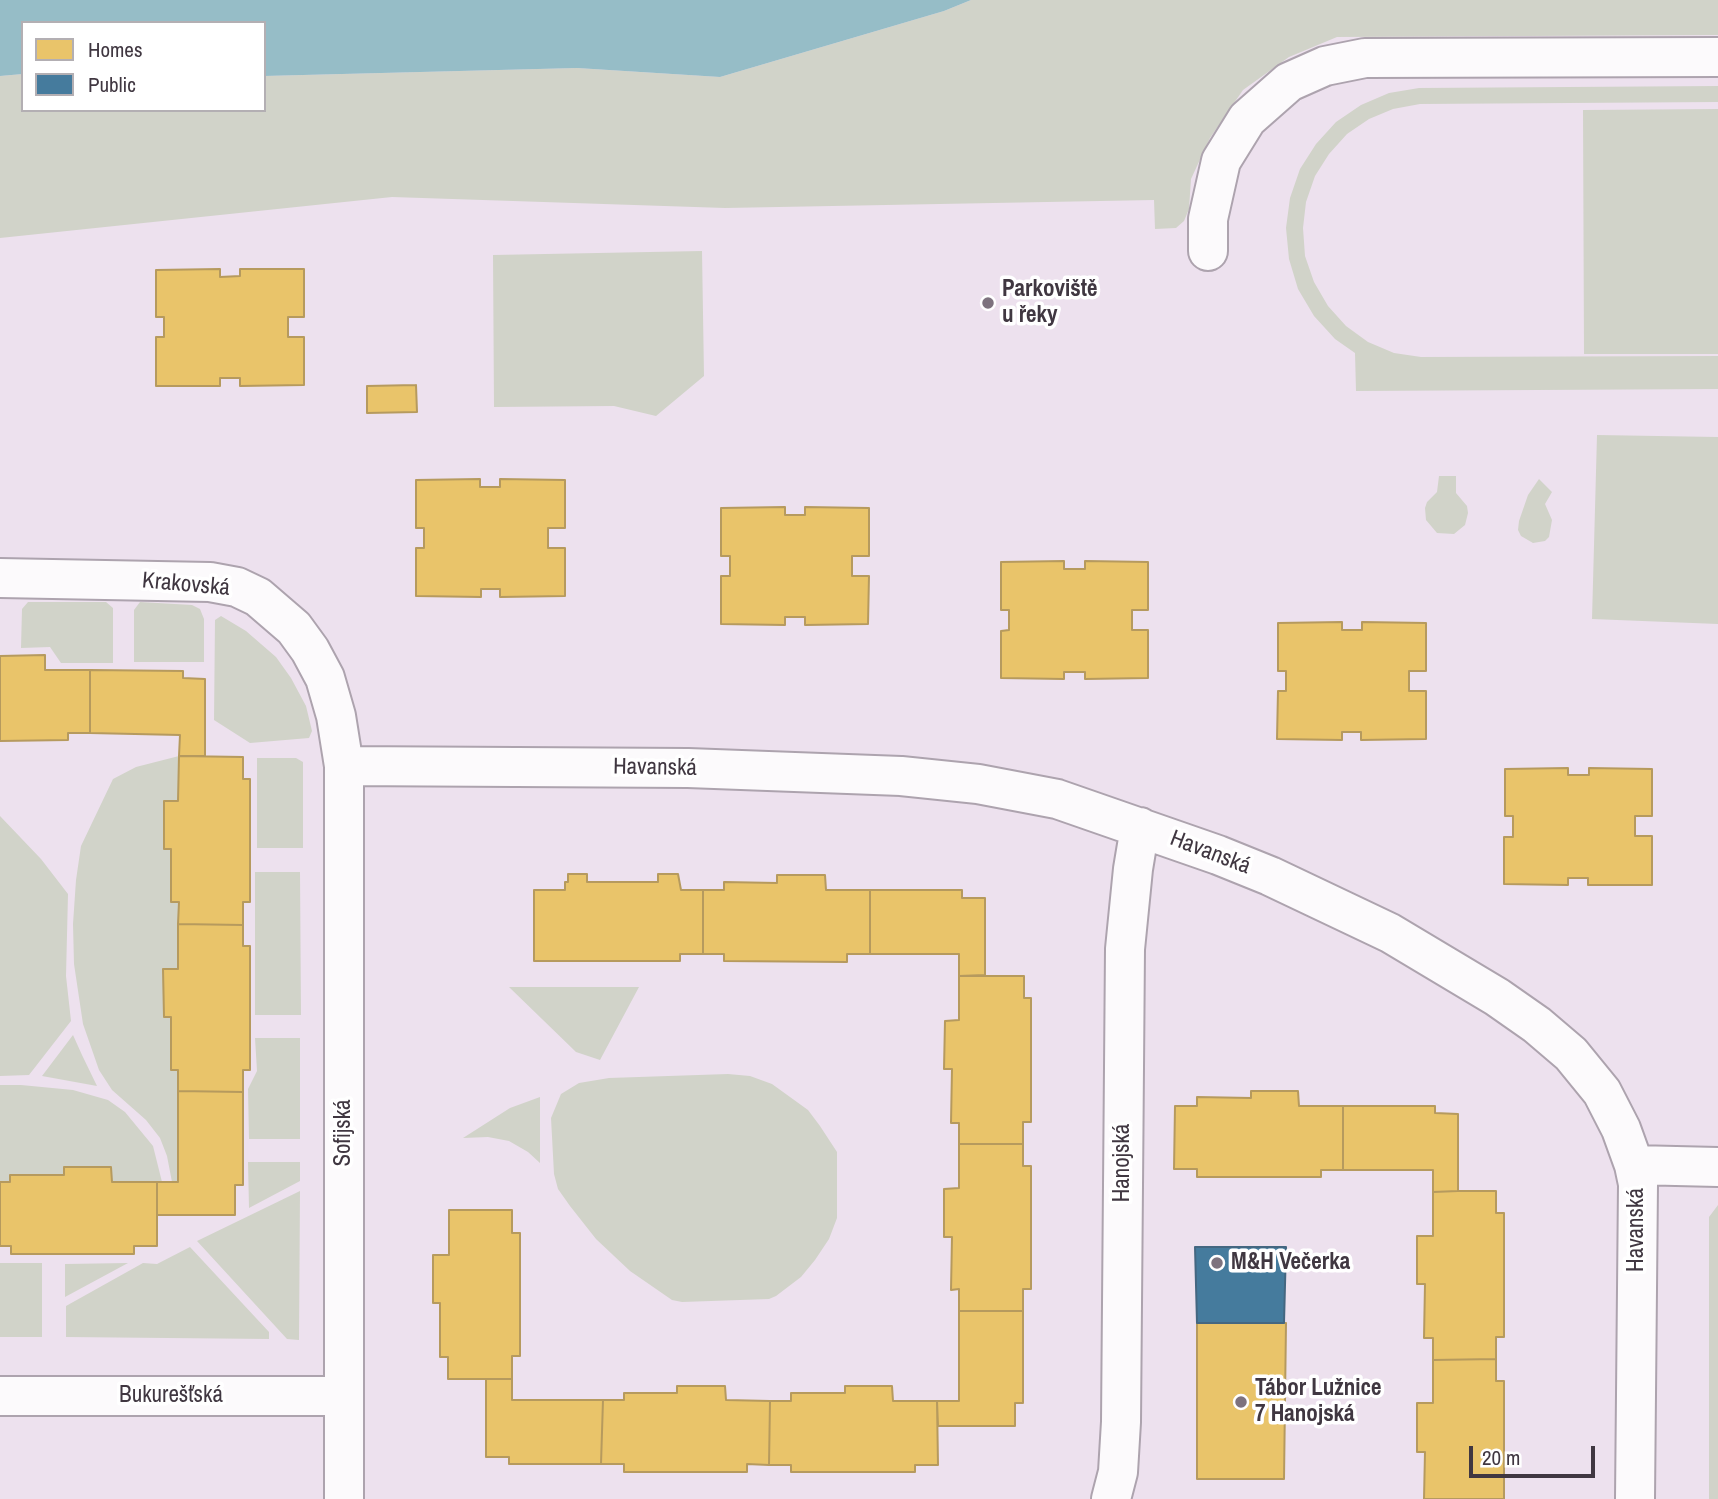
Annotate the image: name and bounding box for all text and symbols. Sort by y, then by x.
legend [21,21,266,112]
text: Homes [88,35,143,64]
text: Public [88,70,136,99]
place label: Parkoviště u řeky [1002,276,1097,330]
marker: Parkoviště u řeky [980,295,996,311]
street label: Krakovská [141,567,231,603]
street label: Havanská [613,753,697,783]
street label: Havanská [1166,825,1254,881]
street label: Sofijská [330,1099,358,1167]
street label: Hanojská [1109,1124,1137,1202]
street label: Havanská [1623,1188,1651,1272]
place label: M&H Večerka [1231,1249,1350,1277]
marker: M&H Večerka [1209,1255,1225,1271]
place label: Tábor Lužnice 7 Hanojská [1255,1375,1381,1429]
street label: Bukurešťská [119,1382,223,1410]
marker: Tábor Lužnice 7 Hanojská [1233,1394,1249,1410]
scale bar [1473,1432,1599,1476]
text: 20 m [1482,1443,1520,1472]

